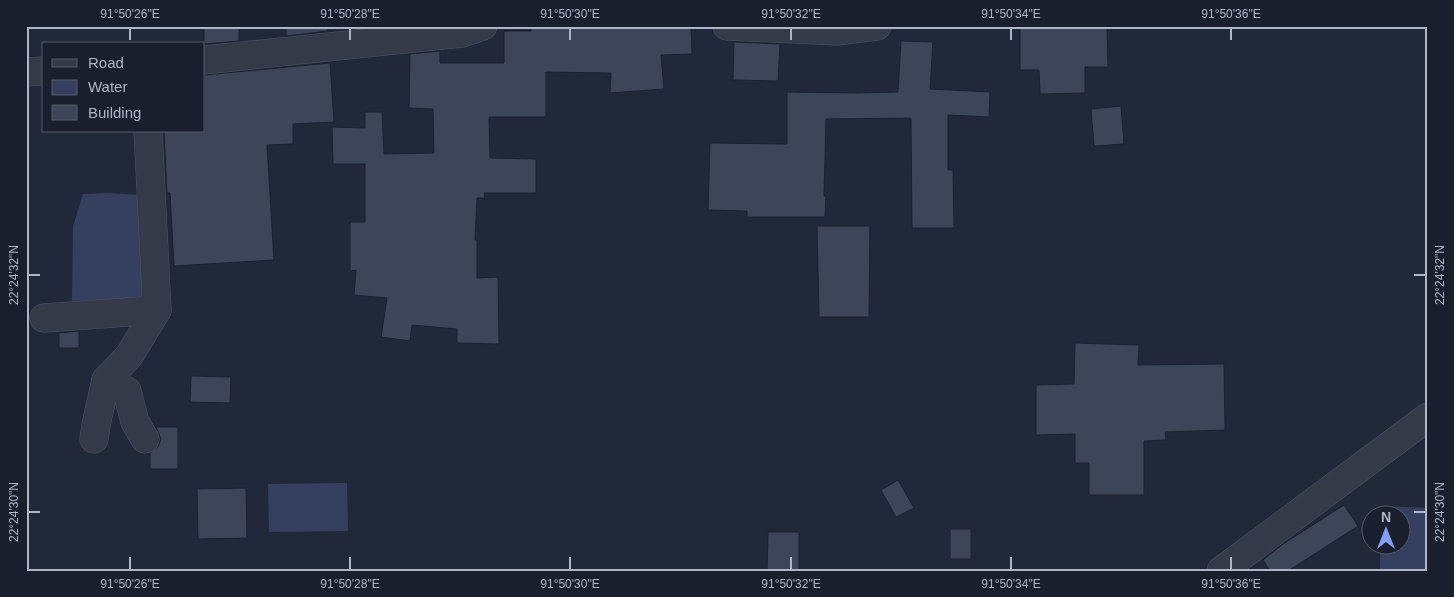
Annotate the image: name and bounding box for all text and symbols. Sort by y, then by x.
text: 91°50'26"E [100,7,160,21]
text: 91°50'28"E [320,7,380,21]
text: 91°50'30"E [540,7,600,21]
text: 91°50'32"E [761,7,821,21]
text: 91°50'34"E [981,7,1041,21]
text: 91°50'36"E [1201,7,1261,21]
legend [42,42,205,132]
text: Road [88,54,124,71]
text: Water [88,78,127,95]
text: Building [88,104,141,121]
text: 22°24'32"N [7,245,21,305]
text: 22°24'32"N [1433,245,1447,305]
text: 22°24'30"N [7,482,21,542]
text: 22°24'30"N [1433,482,1447,542]
north arrow [1362,504,1412,554]
text: N [1381,509,1391,525]
text: 91°50'26"E [100,577,160,591]
text: 91°50'28"E [320,577,380,591]
text: 91°50'30"E [540,577,600,591]
text: 91°50'32"E [761,577,821,591]
text: 91°50'34"E [981,577,1041,591]
text: 91°50'36"E [1201,577,1261,591]

